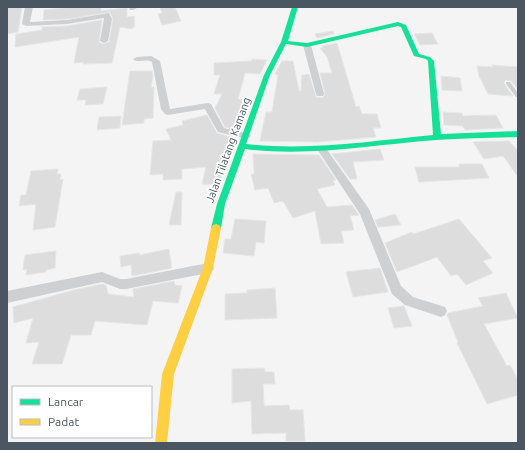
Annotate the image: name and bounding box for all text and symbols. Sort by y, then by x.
street label: Jalan Tilatang Kamang [203,96,253,204]
legend [12,386,152,438]
text: Lancar [48,395,84,408]
text: Padat [48,415,79,428]

